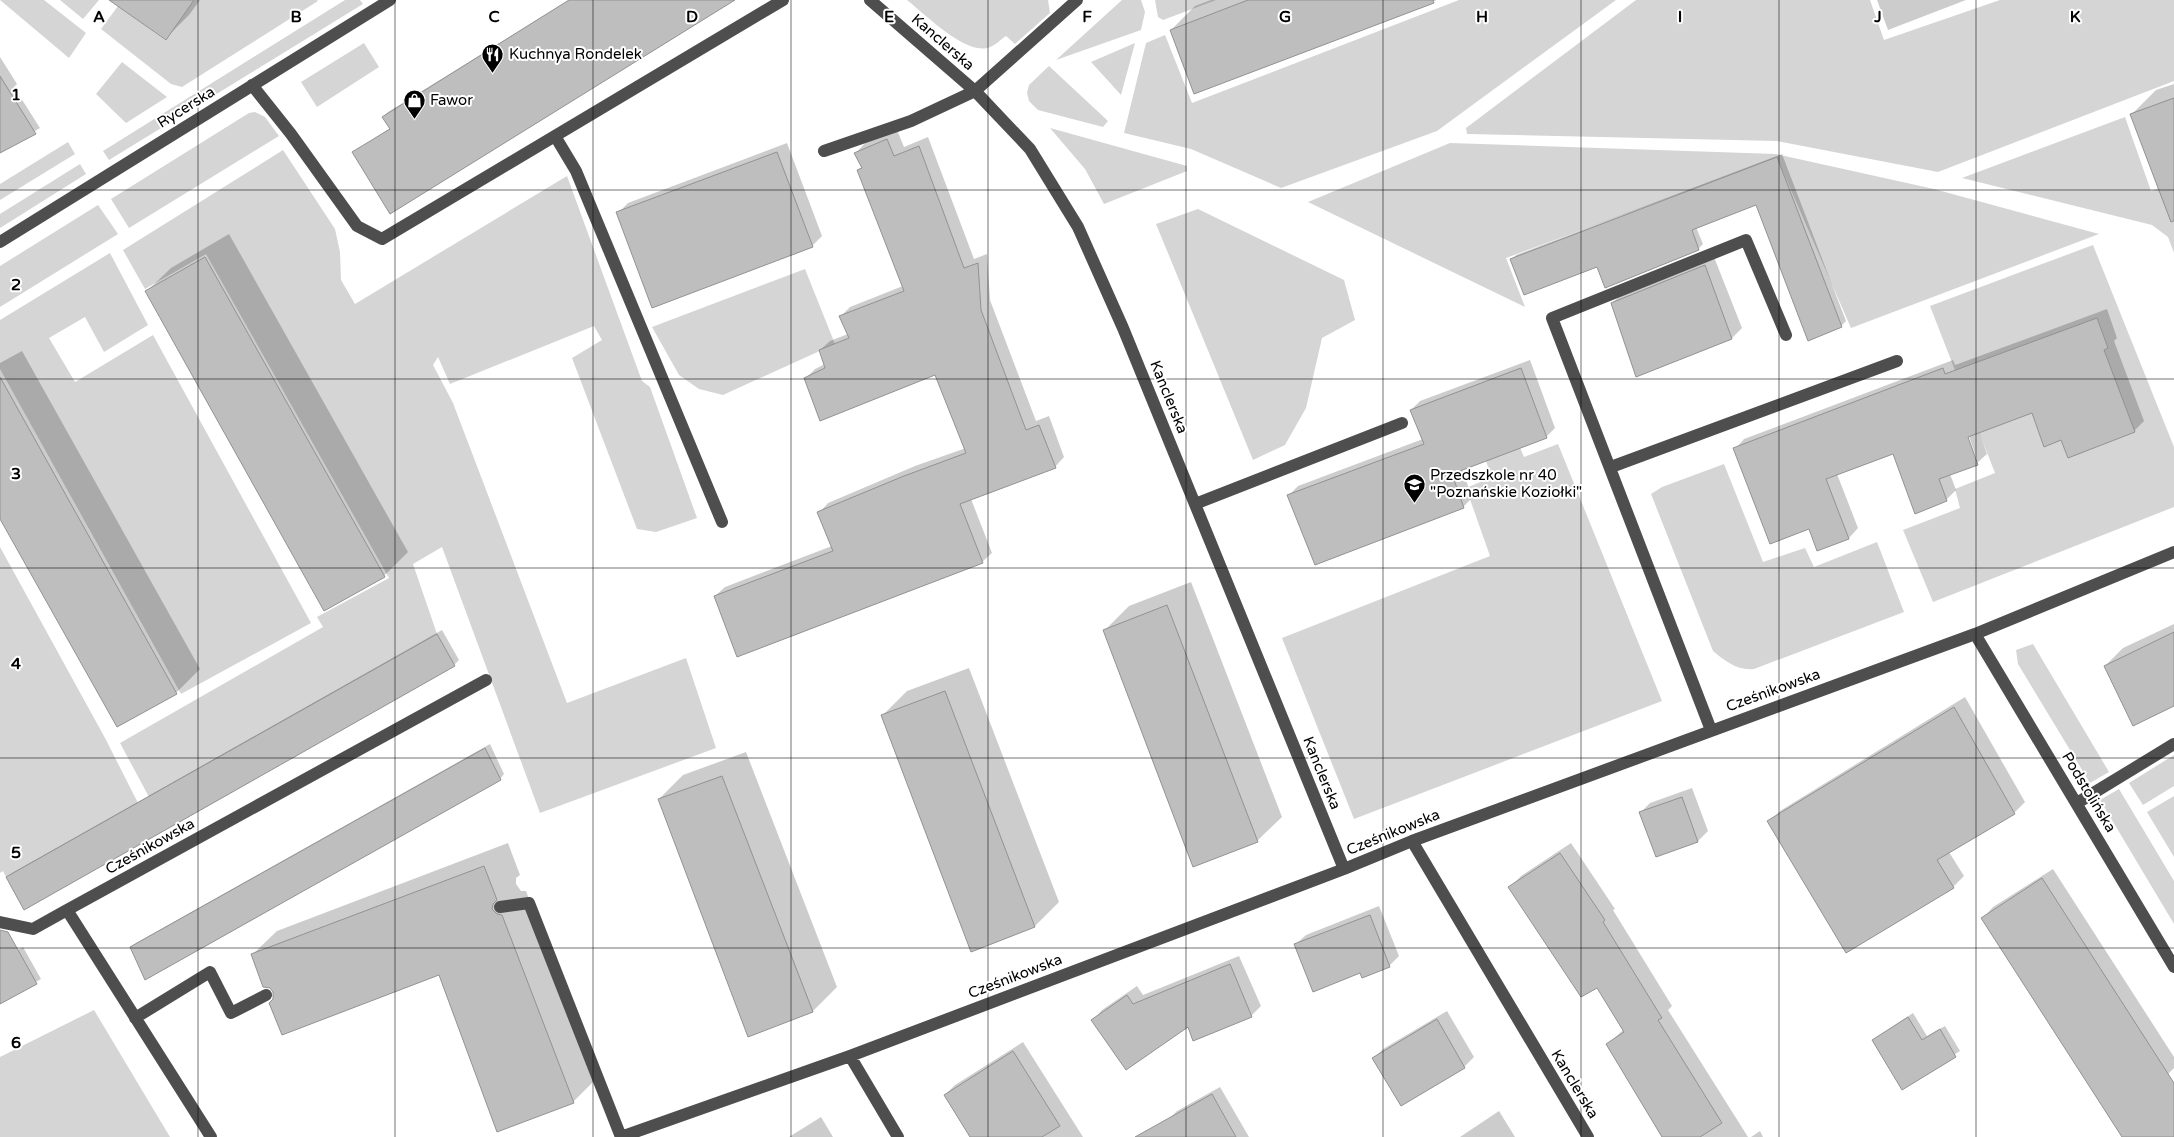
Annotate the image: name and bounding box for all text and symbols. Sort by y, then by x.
text: A [93,7,105,27]
text: B [290,7,302,27]
text: C [488,7,500,27]
text: D [686,7,698,27]
text: E [884,7,894,27]
text: F [1082,7,1092,27]
text: G [1279,7,1291,27]
text: H [1476,7,1488,27]
text: I [1678,7,1682,27]
text: J [1873,7,1882,27]
text: K [2070,7,2081,27]
street label: Kanclerska [908,10,978,74]
restaurant icon: Kuchnya Rondelek [481,42,505,73]
place label: Kuchnya Rondelek [509,45,642,63]
street label: Rycerska [154,82,218,132]
text: 1 [11,85,21,105]
shop icon: Fawor [402,88,426,119]
place label: Fawor [430,91,473,109]
text: 2 [11,275,21,295]
street label: Kanclerska [1146,358,1192,436]
text: 3 [11,464,21,484]
place label: Przedszkole nr 40 "Poznańskie Koziołki" [1430,466,1582,501]
school or university icon: Przedszkole nr 40 "Poznańskie Koziołki" [1402,472,1426,503]
text: 4 [11,654,21,674]
street label: Cześnikowska [1723,665,1823,715]
street label: Kanclerska [1299,734,1345,812]
street label: Podstolińska [2058,749,2120,835]
street label: Cześnikowska [1344,805,1442,859]
street label: Cześnikowska [102,814,198,878]
text: 5 [11,843,21,863]
street label: Cześnikowska [966,950,1064,1002]
text: 6 [11,1033,21,1053]
street label: Kanclerska [1547,1046,1603,1122]

